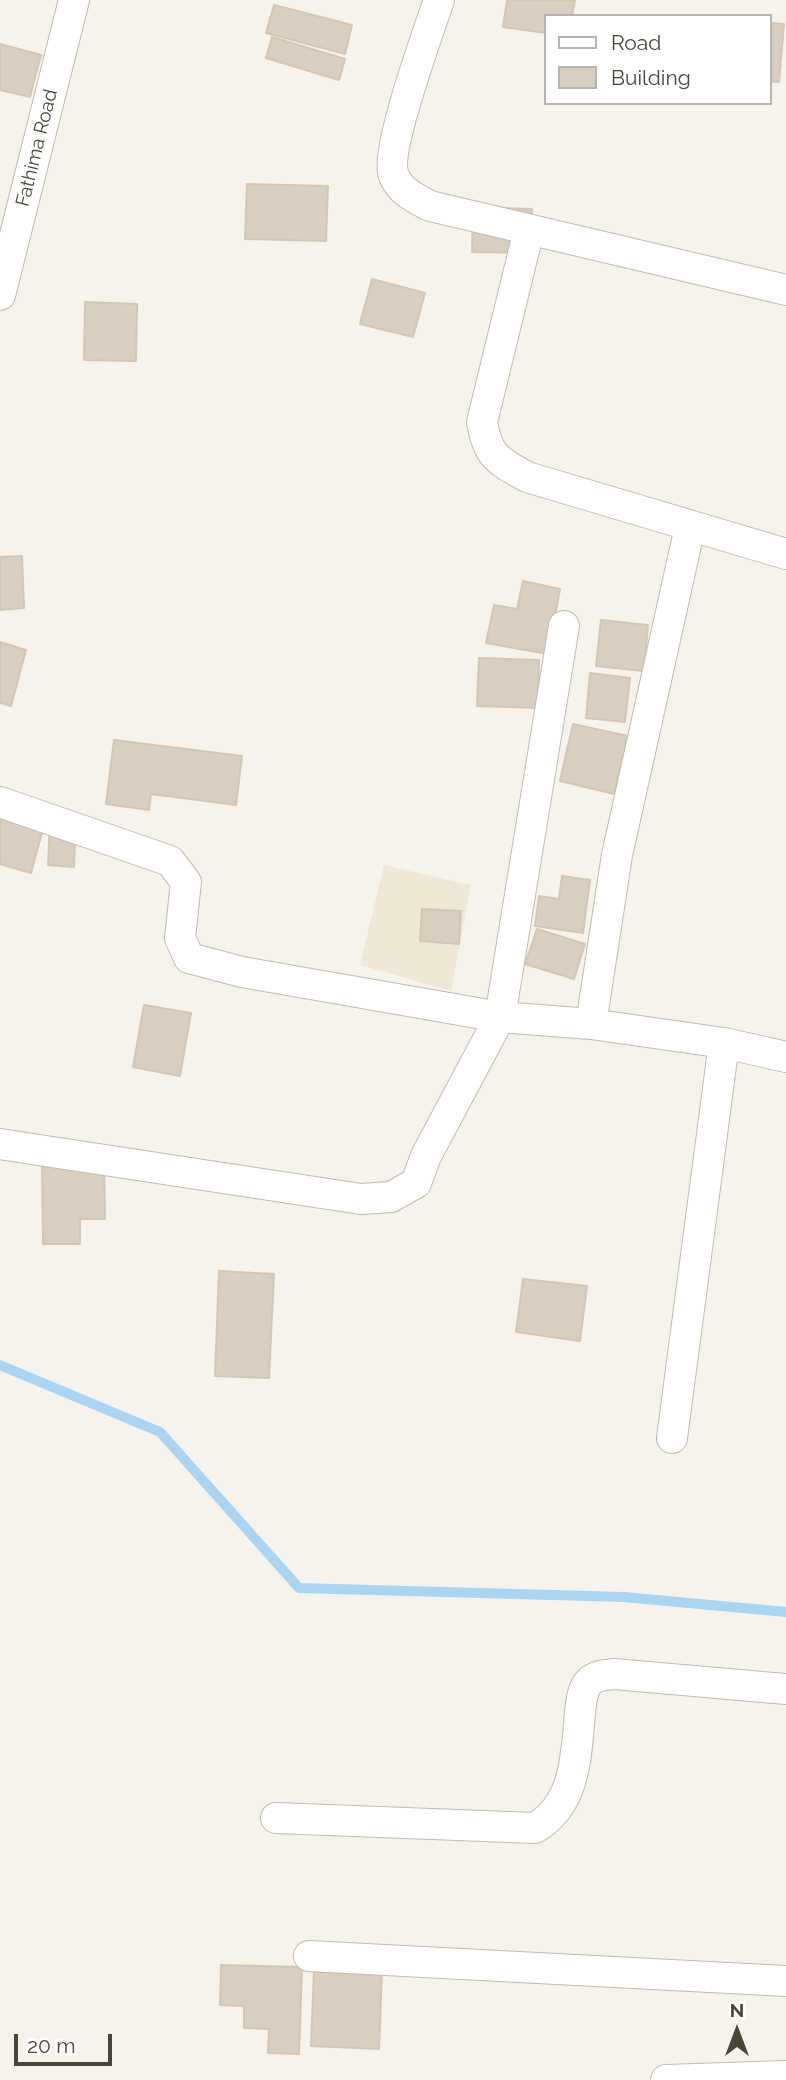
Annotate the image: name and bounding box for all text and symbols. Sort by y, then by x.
legend [544,14,772,105]
text: Road [611,30,661,55]
text: Building [611,65,691,90]
street label: Fathima Road [11,87,63,209]
north arrow [702,1996,772,2066]
text: N [730,1999,744,2021]
scale bar [18,2021,116,2064]
text: 20 m [27,2033,75,2058]

